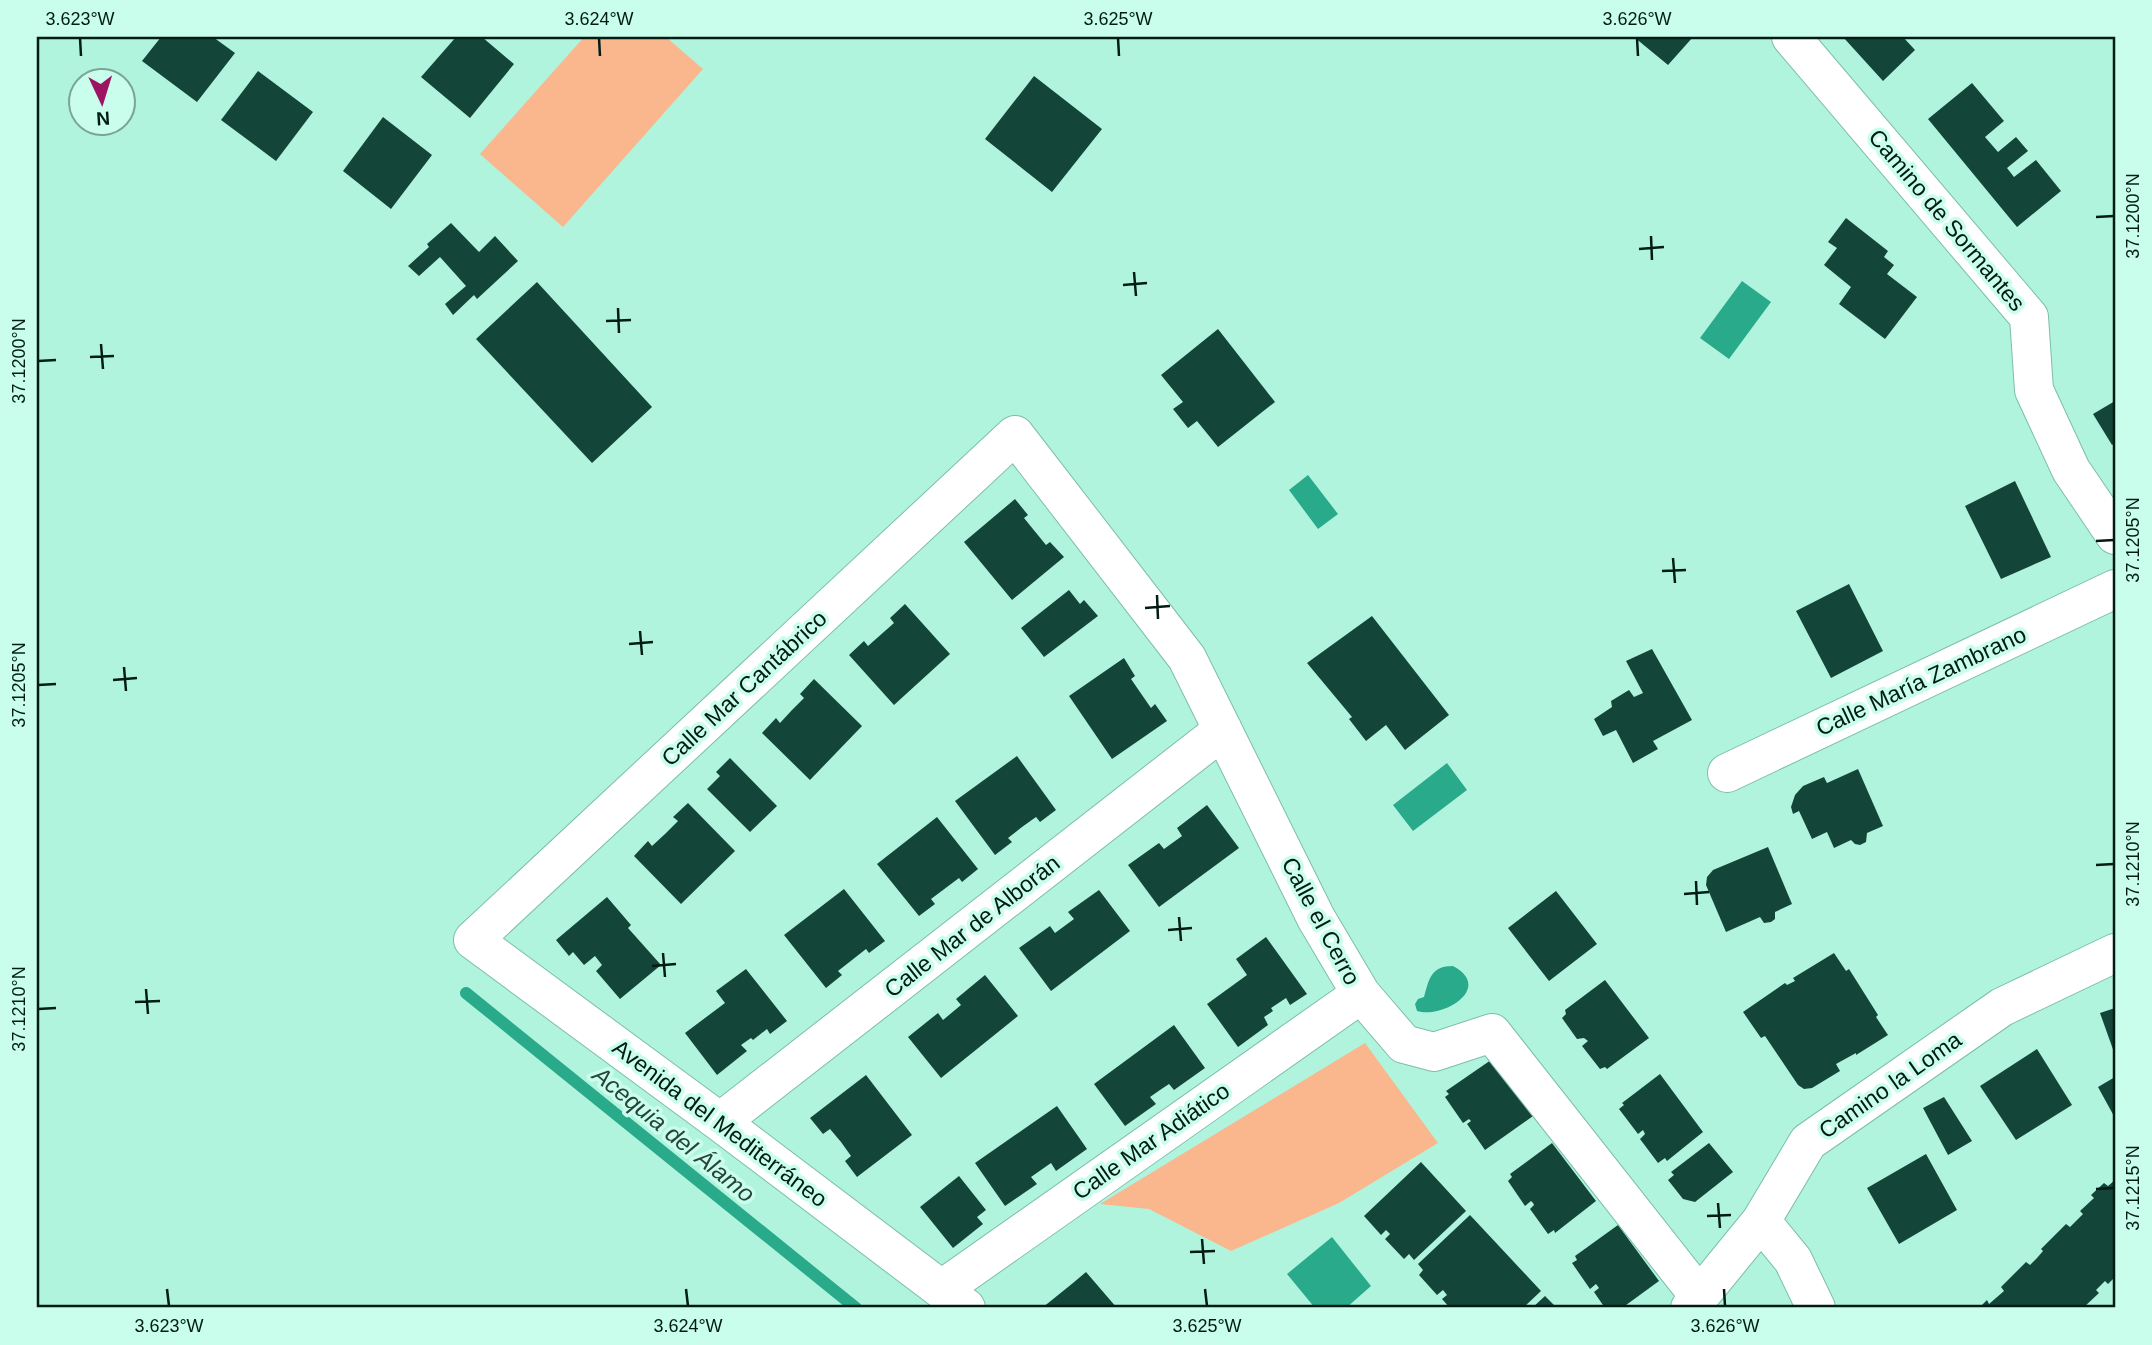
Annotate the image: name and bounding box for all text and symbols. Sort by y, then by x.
text: 3.623°W [45,9,115,29]
text: 3.624°W [564,9,634,29]
text: 3.625°W [1083,9,1153,29]
text: 3.626°W [1602,9,1672,29]
north arrow [66,66,136,136]
text: N [96,108,111,129]
street label: Camino de Sormantes [1863,124,2031,316]
text: 37.1200°N [2123,173,2143,259]
text: 37.1200°N [9,318,29,404]
text: 37.1205°N [2123,497,2143,583]
street label: Calle Mar Cantábrico [656,605,832,771]
street label: Calle María Zambrano [1812,621,2030,741]
text: 37.1205°N [9,642,29,728]
text: 37.1210°N [2123,821,2143,907]
street label: Calle Mar de Alborán [879,850,1065,1002]
street label: Calle el Cerro [1277,853,1365,989]
text: 37.1210°N [9,966,29,1052]
street label: Camino la Loma [1814,1026,1966,1144]
street label: Avenida del Mediterráneo [608,1034,832,1212]
water label: Acequia del Álamo [586,1059,760,1207]
street label: Calle Mar Adiático [1068,1077,1234,1205]
text: 37.1215°N [2123,1145,2143,1231]
text: 3.623°W [134,1316,204,1336]
text: 3.624°W [653,1316,723,1336]
text: 3.625°W [1172,1316,1242,1336]
text: 3.626°W [1690,1316,1760,1336]

